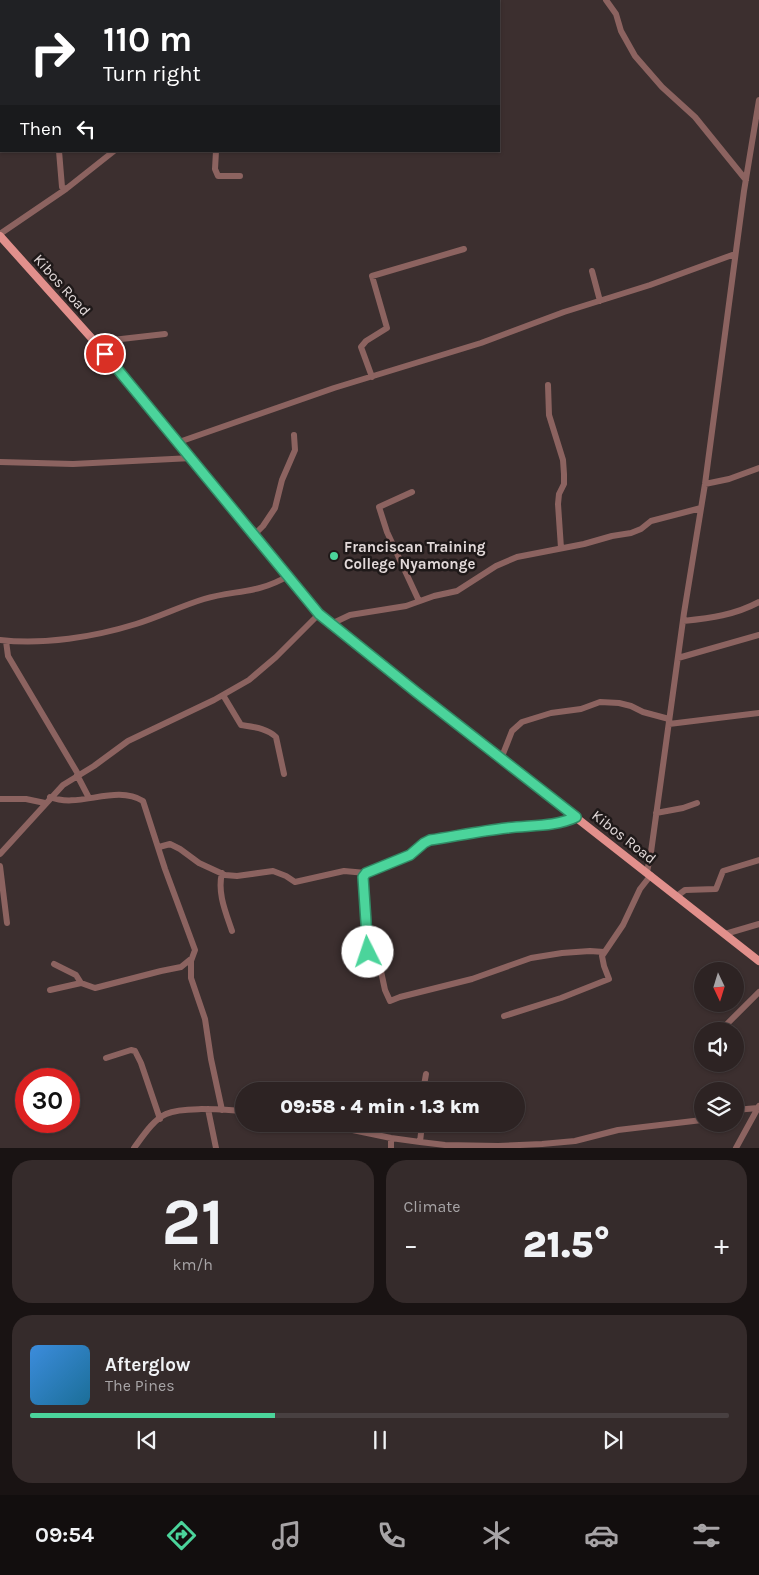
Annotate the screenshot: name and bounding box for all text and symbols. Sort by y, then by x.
text: 110 m [103,19,192,60]
icon: right [20,20,85,85]
text: Turn right [103,61,201,87]
icon: left [72,115,100,143]
text: Then [20,118,62,140]
street label: Kibos Road [30,250,94,320]
pin [84,333,126,375]
icon: arrive [91,340,119,368]
place label: Franciscan Training College Nyamonge [344,538,486,573]
marker: Franciscan Training College Nyamonge [328,550,340,562]
street label: Kibos Road [588,806,660,868]
position arrow [341,925,393,977]
north arrow [694,962,744,1012]
map controls [694,962,744,1132]
button: sound [694,1022,744,1072]
speed limit sign: 30 [15,1068,80,1133]
button: layers [694,1082,744,1132]
text: 09:58 · 4 min · 1.3 km [280,1096,480,1118]
text: 21 [162,1184,224,1260]
text: Climate [404,1197,461,1216]
text: 21.5° [522,1222,610,1267]
text: − [404,1228,418,1261]
text: + [714,1228,729,1261]
text: km/h [172,1255,213,1274]
text: Afterglow [105,1354,191,1376]
text: The Pines [105,1376,175,1395]
icon: previous [133,1426,161,1454]
icon: pause [366,1426,394,1454]
icon: next [599,1426,627,1454]
icon: directions [164,1518,199,1553]
icon: music [269,1518,304,1553]
icon: phone [374,1518,409,1553]
icon: climate [479,1518,514,1553]
icon: car [584,1518,619,1553]
icon: filters [689,1518,724,1553]
text: 09:54 [35,1522,94,1548]

